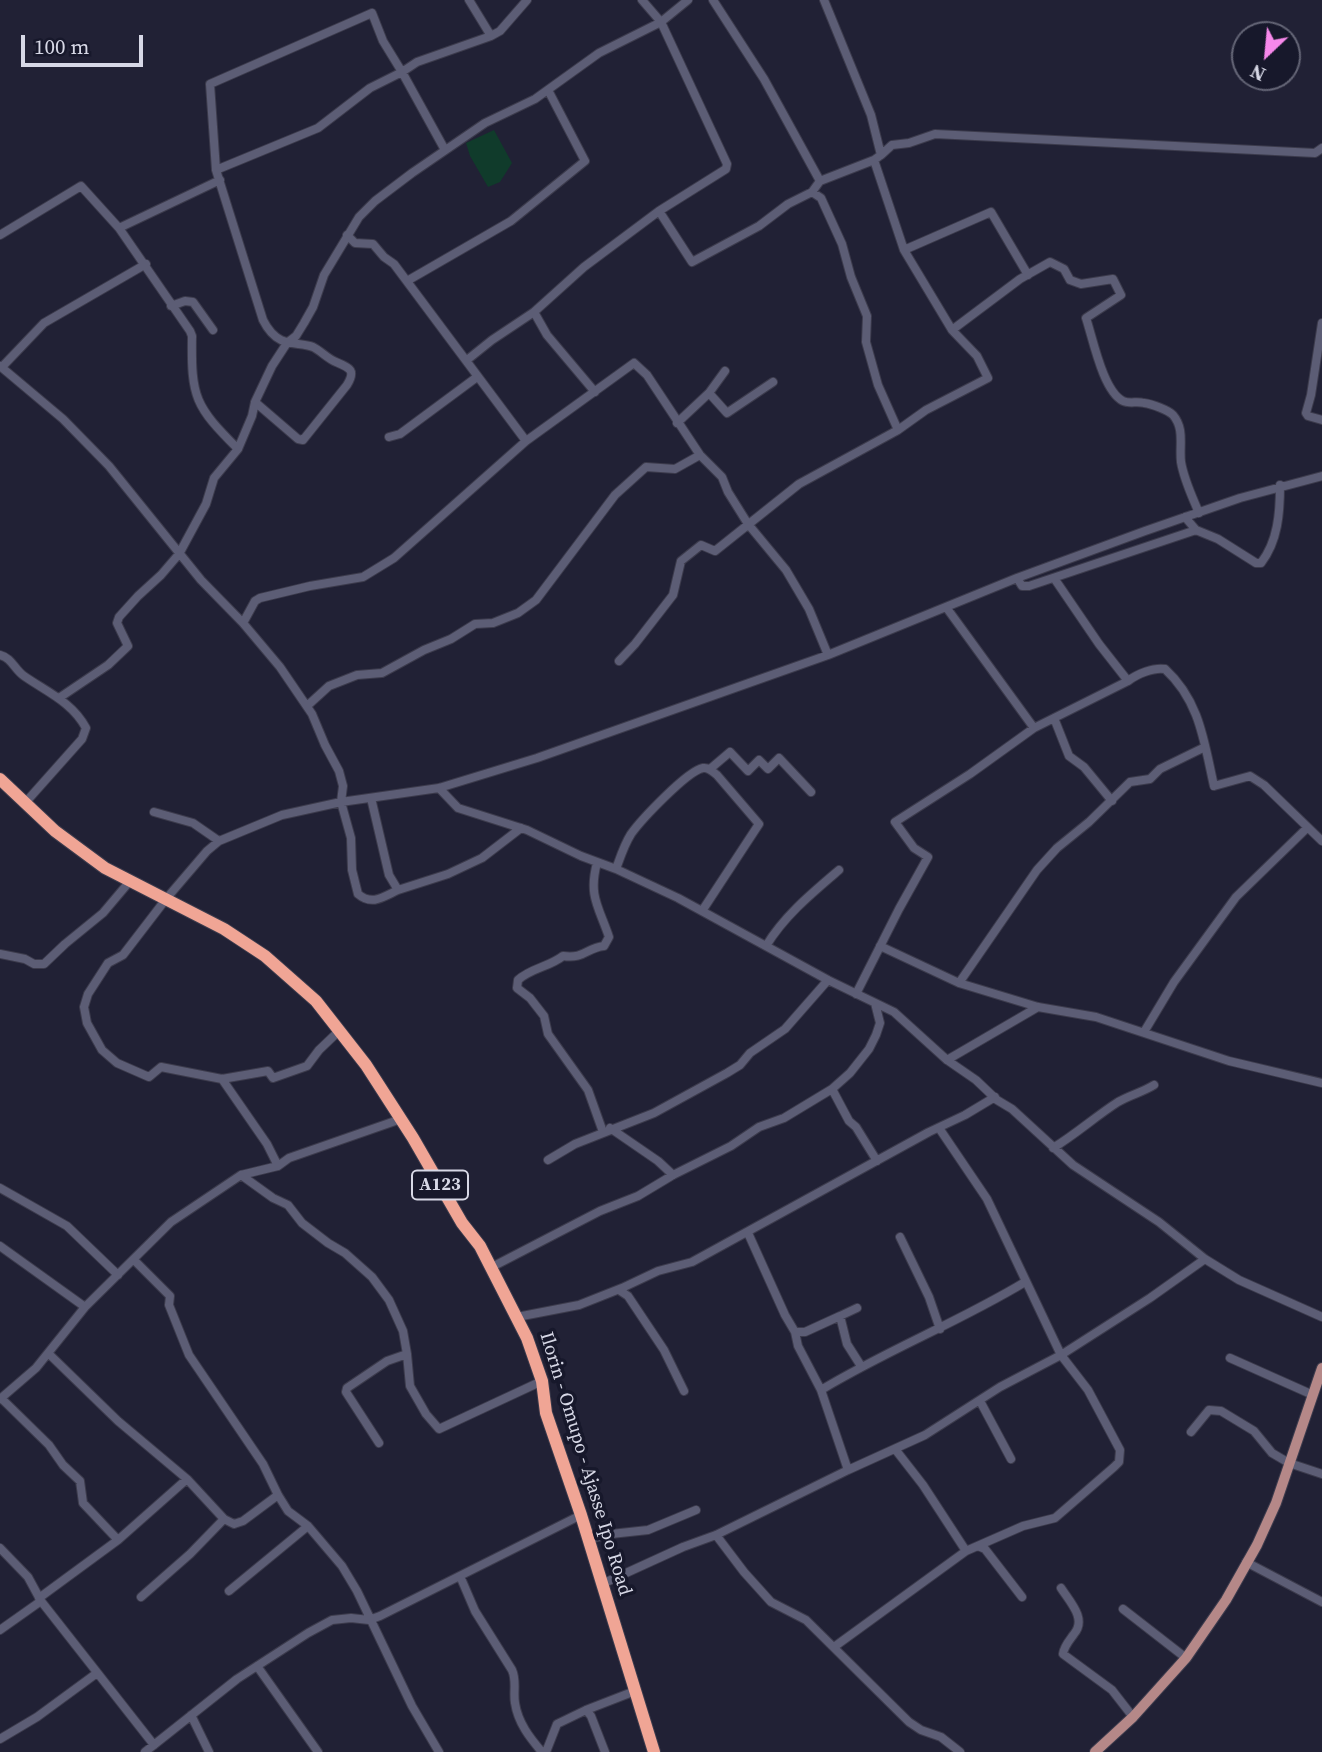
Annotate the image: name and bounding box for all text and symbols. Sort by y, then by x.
scale bar [24,21,147,65]
north arrow [1231,21,1301,91]
text: 100 m [34,32,89,61]
text: N [1246,58,1270,88]
road number: A123 [412,1170,468,1200]
street label: Ilorin - Omupo - Ajasse Ipo Road [534,1330,636,1598]

